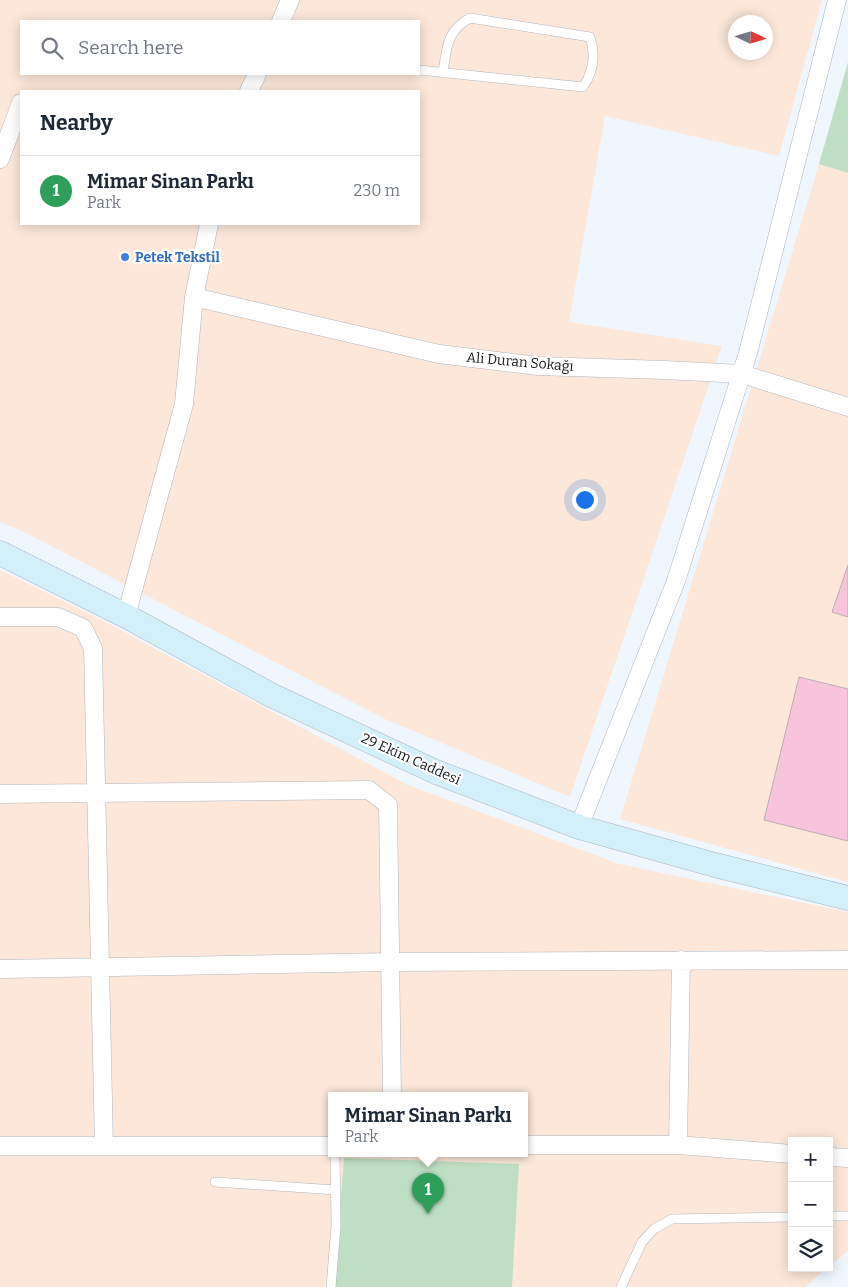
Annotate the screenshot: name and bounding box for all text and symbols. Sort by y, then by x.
north arrow [728,15,773,60]
search box [20,20,420,75]
icon: search [38,34,66,62]
text: Search here [78,36,183,59]
text: Nearby [40,110,113,136]
text: Mimar Sinan Parkı [87,170,254,193]
text: 1 [53,181,59,200]
text: 230 m [353,181,400,200]
text: Park [87,193,121,212]
place label: Petek Tekstil [135,249,221,266]
marker: Petek Tekstil [119,251,131,263]
street label: Ali Duran Sokağı [466,349,574,375]
your location [572,487,598,513]
street label: 29 Ekim Caddesi [359,729,463,789]
popup [328,1092,528,1157]
text: Mimar Sinan Parkı [345,1104,511,1127]
text: Park [345,1127,378,1146]
map controls [788,1137,833,1272]
button: + [788,1137,833,1182]
pin: 1 [412,1173,444,1214]
button: − [788,1182,833,1227]
button: layers [788,1227,833,1272]

